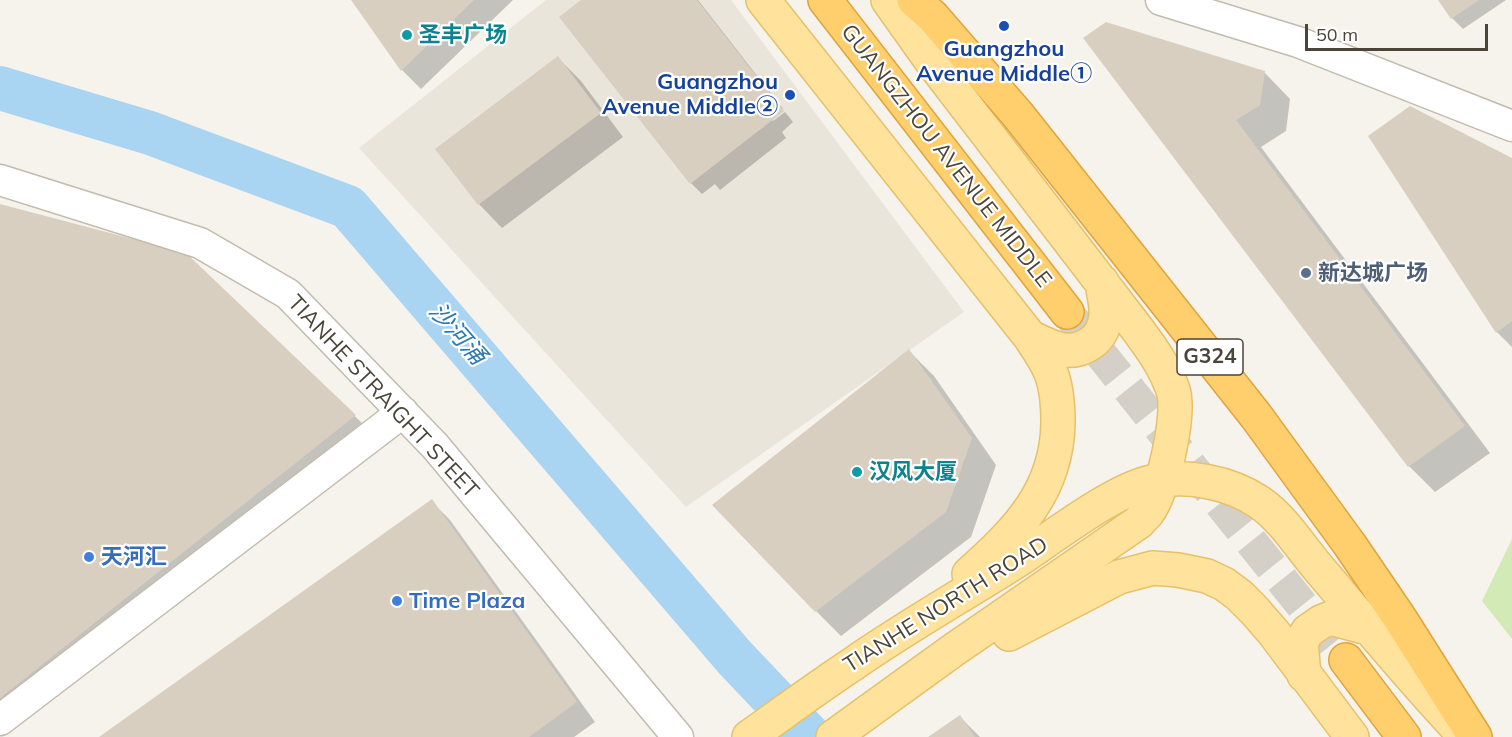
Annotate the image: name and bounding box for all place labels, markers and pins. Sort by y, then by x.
marker: Guangzhou Avenue Middle① [997,19,1011,33]
place label: 圣丰广场 [419,22,507,48]
marker: 圣丰广场 [400,28,414,42]
place label: Guangzhou Avenue Middle① [916,36,1092,88]
place label: Guangzhou Avenue Middle② [602,69,778,120]
marker: Guangzhou Avenue Middle② [783,88,797,102]
place label: 新达城广场 [1318,260,1428,286]
marker: 新达城广场 [1299,266,1313,280]
place label: 汉风大厦 [869,459,957,485]
marker: 汉风大厦 [850,465,864,479]
place label: 天河汇 [101,544,167,570]
marker: 天河汇 [82,550,96,564]
place label: Time Plaza [409,588,525,614]
marker: Time Plaza [390,594,404,608]

